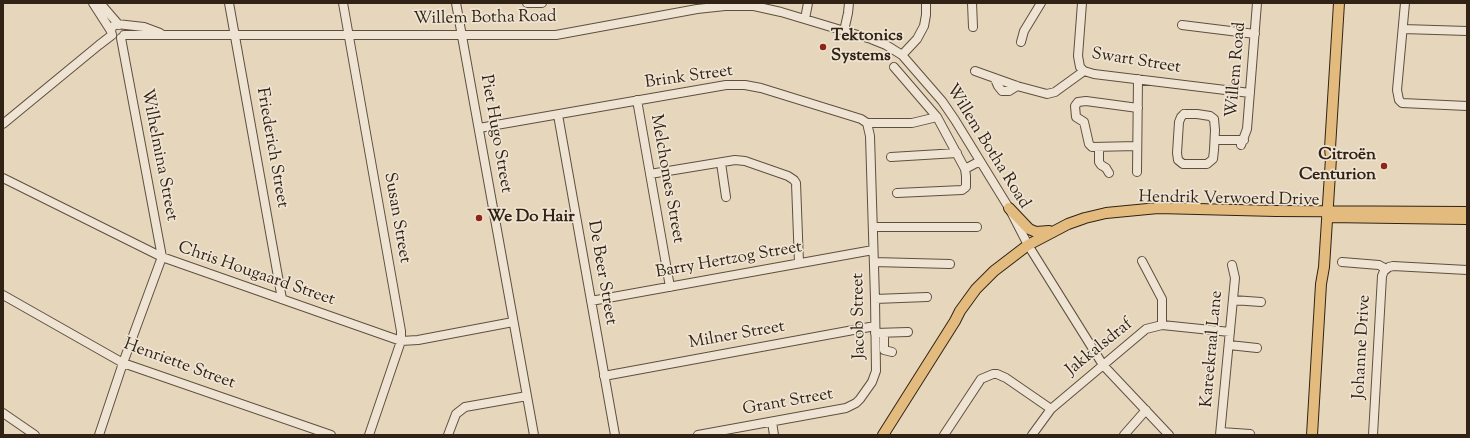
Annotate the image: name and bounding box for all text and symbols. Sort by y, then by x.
street label: Willem Botha Road [413,8,557,30]
street label: Willem Road [1223,21,1251,119]
place label: Tektonics Systems [831,27,903,67]
marker: Tektonics Systems [818,42,828,52]
street label: Swart Street [1090,45,1182,79]
street label: Brink Street [644,62,734,94]
street label: Piet Hugo Street [475,73,515,195]
street label: Willem Botha Road [940,81,1034,213]
street label: Friederich Street [250,86,292,210]
street label: Wilhelmina Street [135,87,181,223]
street label: Melchomes Street [645,113,687,245]
place label: Citroën Centurion [1299,146,1376,186]
marker: Citroën Centurion [1379,161,1389,171]
street label: Susan Street [378,171,414,265]
street label: Hendrik Verwoerd Drive [1138,188,1320,212]
place label: We Do Hair [487,208,575,228]
marker: We Do Hair [474,213,484,223]
street label: De Beer Street [582,219,620,327]
street label: Barry Hertzog Street [654,238,804,284]
street label: Chris Hougaard Street [175,239,337,311]
street label: Jacob Street [849,273,871,359]
street label: Kareekraal Lane [1198,290,1228,408]
street label: Johanne Drive [1350,294,1376,400]
street label: Jakkalsdraf [1062,315,1138,381]
street label: Milner Street [688,318,786,354]
street label: Henriette Street [120,335,238,395]
street label: Grant Street [741,385,835,421]

